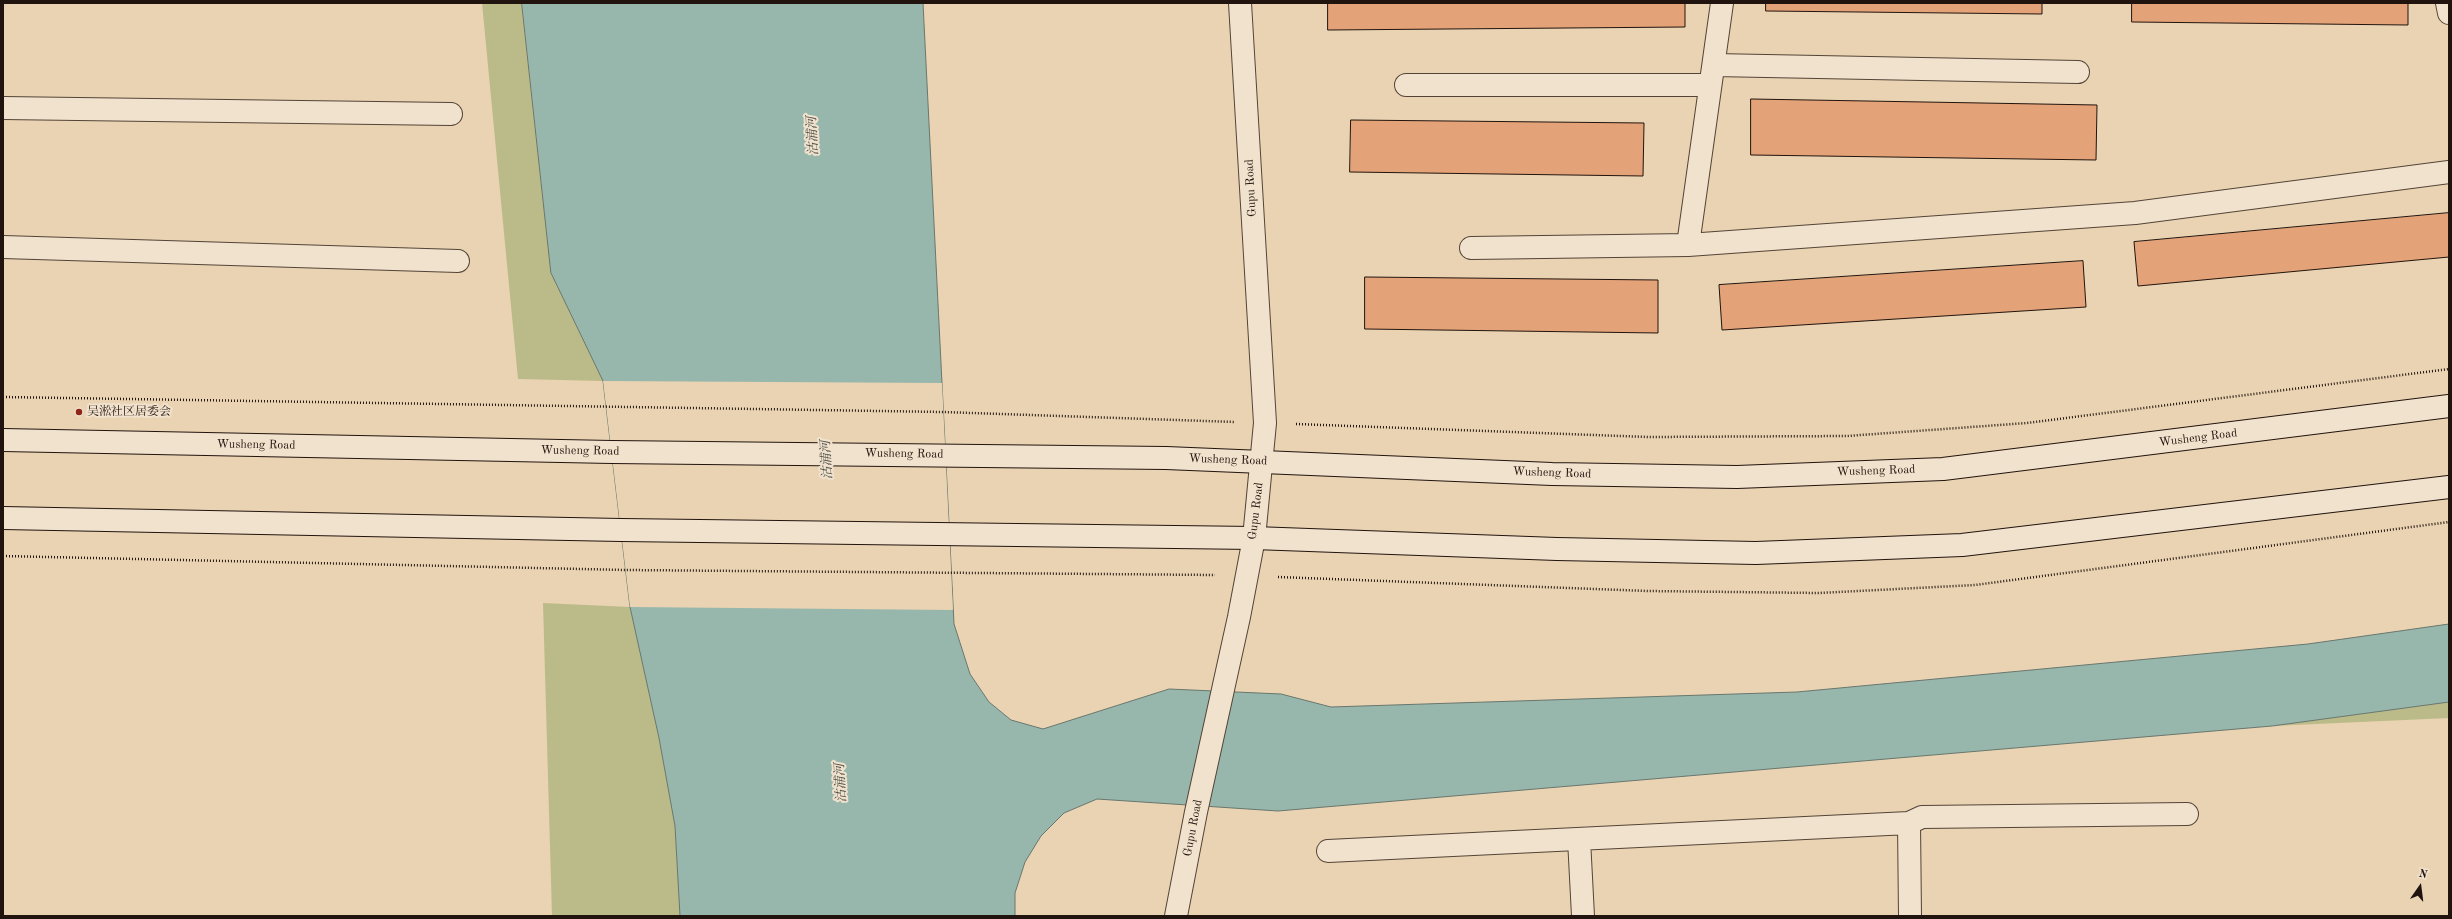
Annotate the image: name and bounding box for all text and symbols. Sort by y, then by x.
water label: 沽浦河 [804,116,822,156]
street label: Gupu Road [1242,159,1260,217]
place label: 吴淞社区居委会 [87,405,171,419]
marker: 吴淞社区居委会 [74,407,84,417]
street label: Wusheng Road [2158,426,2238,450]
street label: Wusheng Road [216,437,296,453]
water label: 沽浦河 [818,440,836,480]
street label: Wusheng Road [540,443,620,459]
street label: Wusheng Road [864,446,944,462]
street label: Wusheng Road [1188,451,1268,469]
street label: Wusheng Road [1836,462,1916,480]
street label: Wusheng Road [1512,464,1592,482]
street label: Gupu Road [1245,481,1267,541]
water label: 沽浦河 [832,763,850,803]
street label: Gupu Road [1180,798,1206,858]
north arrow [2400,867,2440,907]
text: N [2418,869,2428,881]

